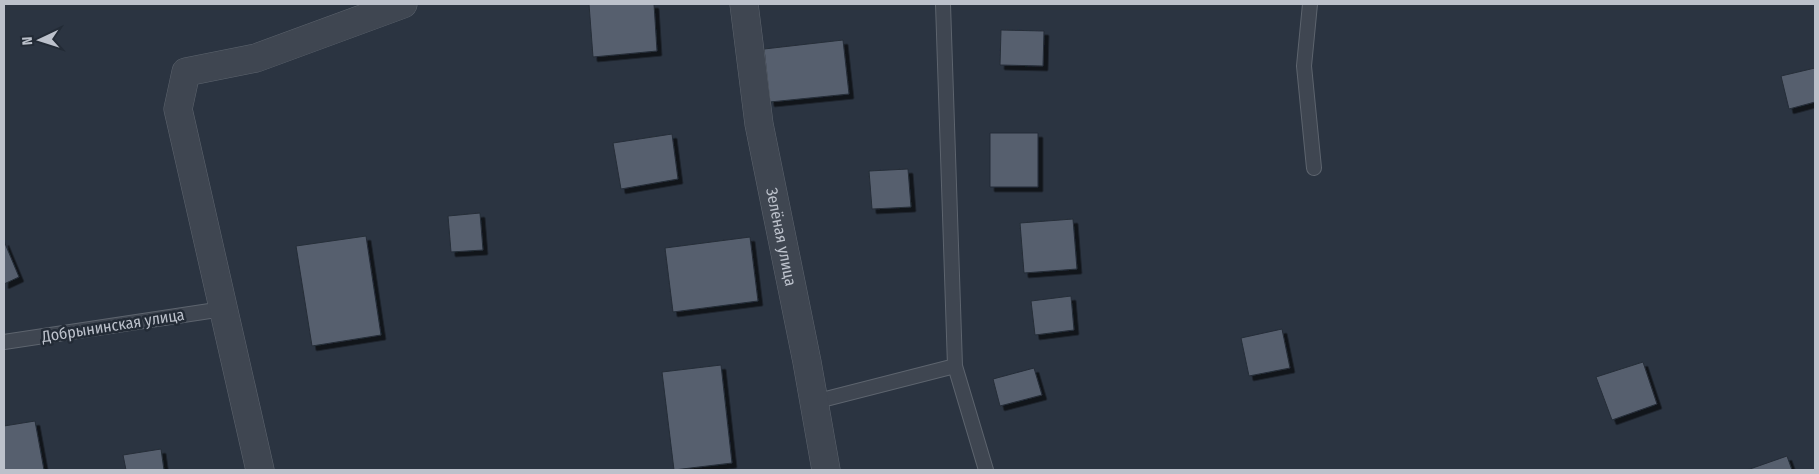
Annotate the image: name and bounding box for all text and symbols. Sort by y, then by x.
north arrow [15,15,65,65]
text: N [19,36,36,46]
street label: Зелёная улица [762,186,800,288]
street label: Добрынинская улица [39,305,186,346]

